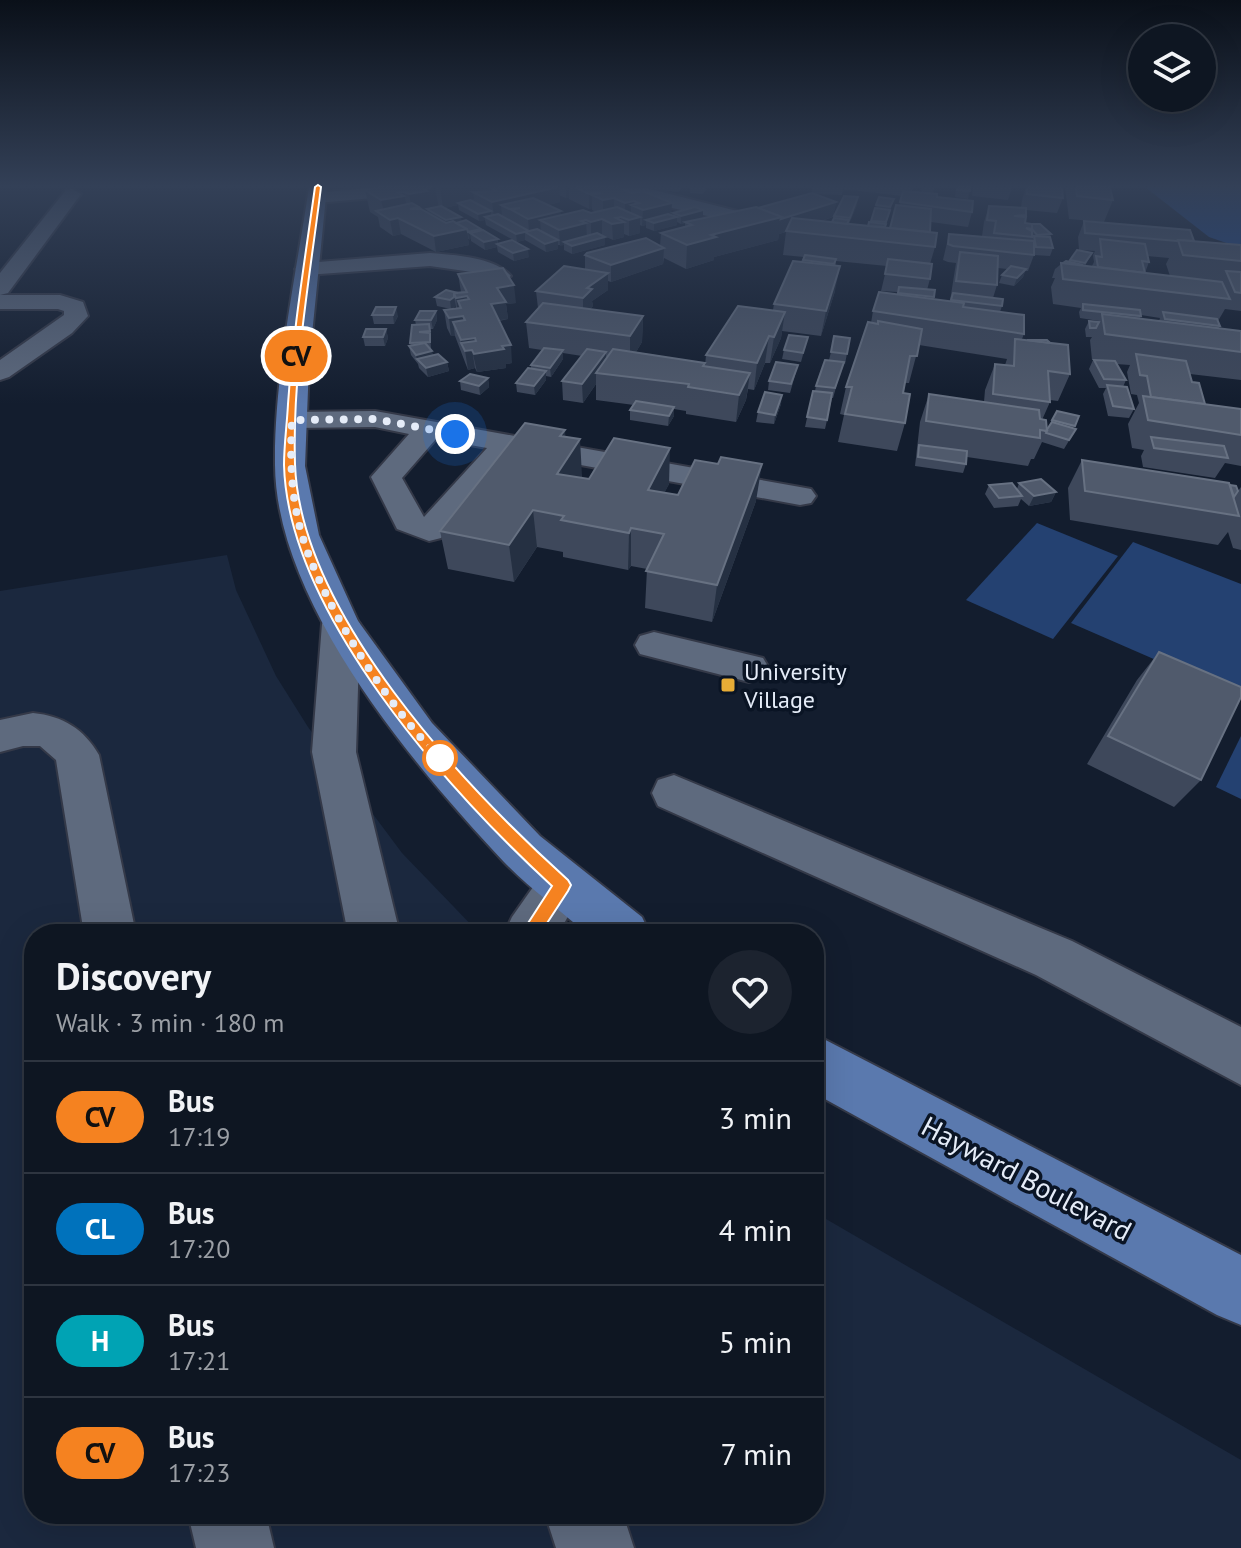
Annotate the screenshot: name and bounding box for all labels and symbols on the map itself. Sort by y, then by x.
line badge: CV [260,330,332,382]
your location [435,414,475,454]
place label: University Village [743,656,847,715]
marker: University Village [719,676,737,694]
unlabelled marker [423,741,457,775]
street label: Hayward Boulevard [916,1107,1138,1249]

